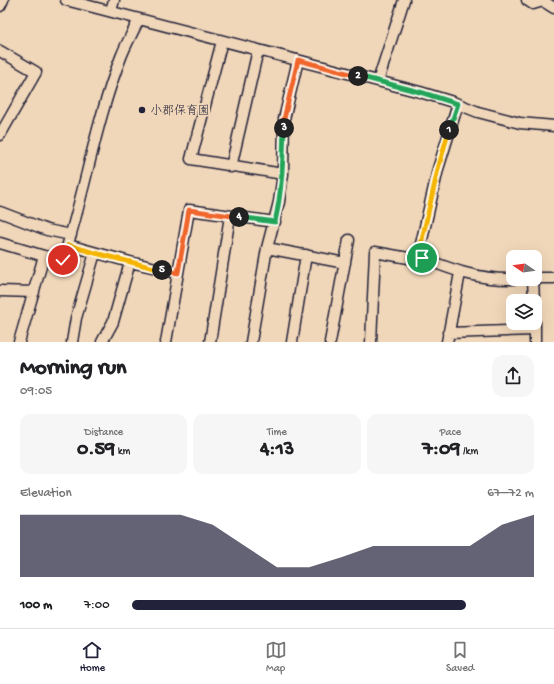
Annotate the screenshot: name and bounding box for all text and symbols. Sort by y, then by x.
pin: 2 [348,66,368,86]
text: 2 [355,70,361,82]
place label: 小郡保育園 [150,104,210,119]
marker: 小郡保育園 [137,105,147,115]
pin: 3 [274,118,294,138]
pin: 1 [439,120,459,140]
text: 3 [281,122,287,134]
text: 1 [447,124,451,136]
pin: 4 [229,207,249,227]
text: 4 [236,211,242,223]
pin [405,241,439,275]
pin [46,243,80,277]
icon: arrive [411,247,433,269]
icon: check [52,249,74,271]
north arrow [506,250,542,286]
map controls [506,250,542,330]
pin: 5 [152,260,172,280]
text: 5 [159,264,165,276]
button: layers [506,294,542,330]
button: share [492,355,534,397]
text: Morning run [20,356,126,382]
text: 09:05 [20,384,52,399]
text: Distance [84,427,123,439]
text: Time [267,427,287,439]
text: Pace [440,427,461,439]
text: 0.59 [77,439,115,462]
text: 4:13 [260,439,294,462]
text: 7:09 [422,439,460,462]
text: km [115,446,130,458]
text: /km [460,446,478,458]
text: Elevation [20,486,72,501]
text: 67–72 m [487,486,534,501]
text: 100 m [20,598,52,613]
text: 7:00 [84,598,110,613]
tab: Home [80,639,105,675]
tab: Map [265,639,287,675]
tab: Saved [446,639,474,675]

